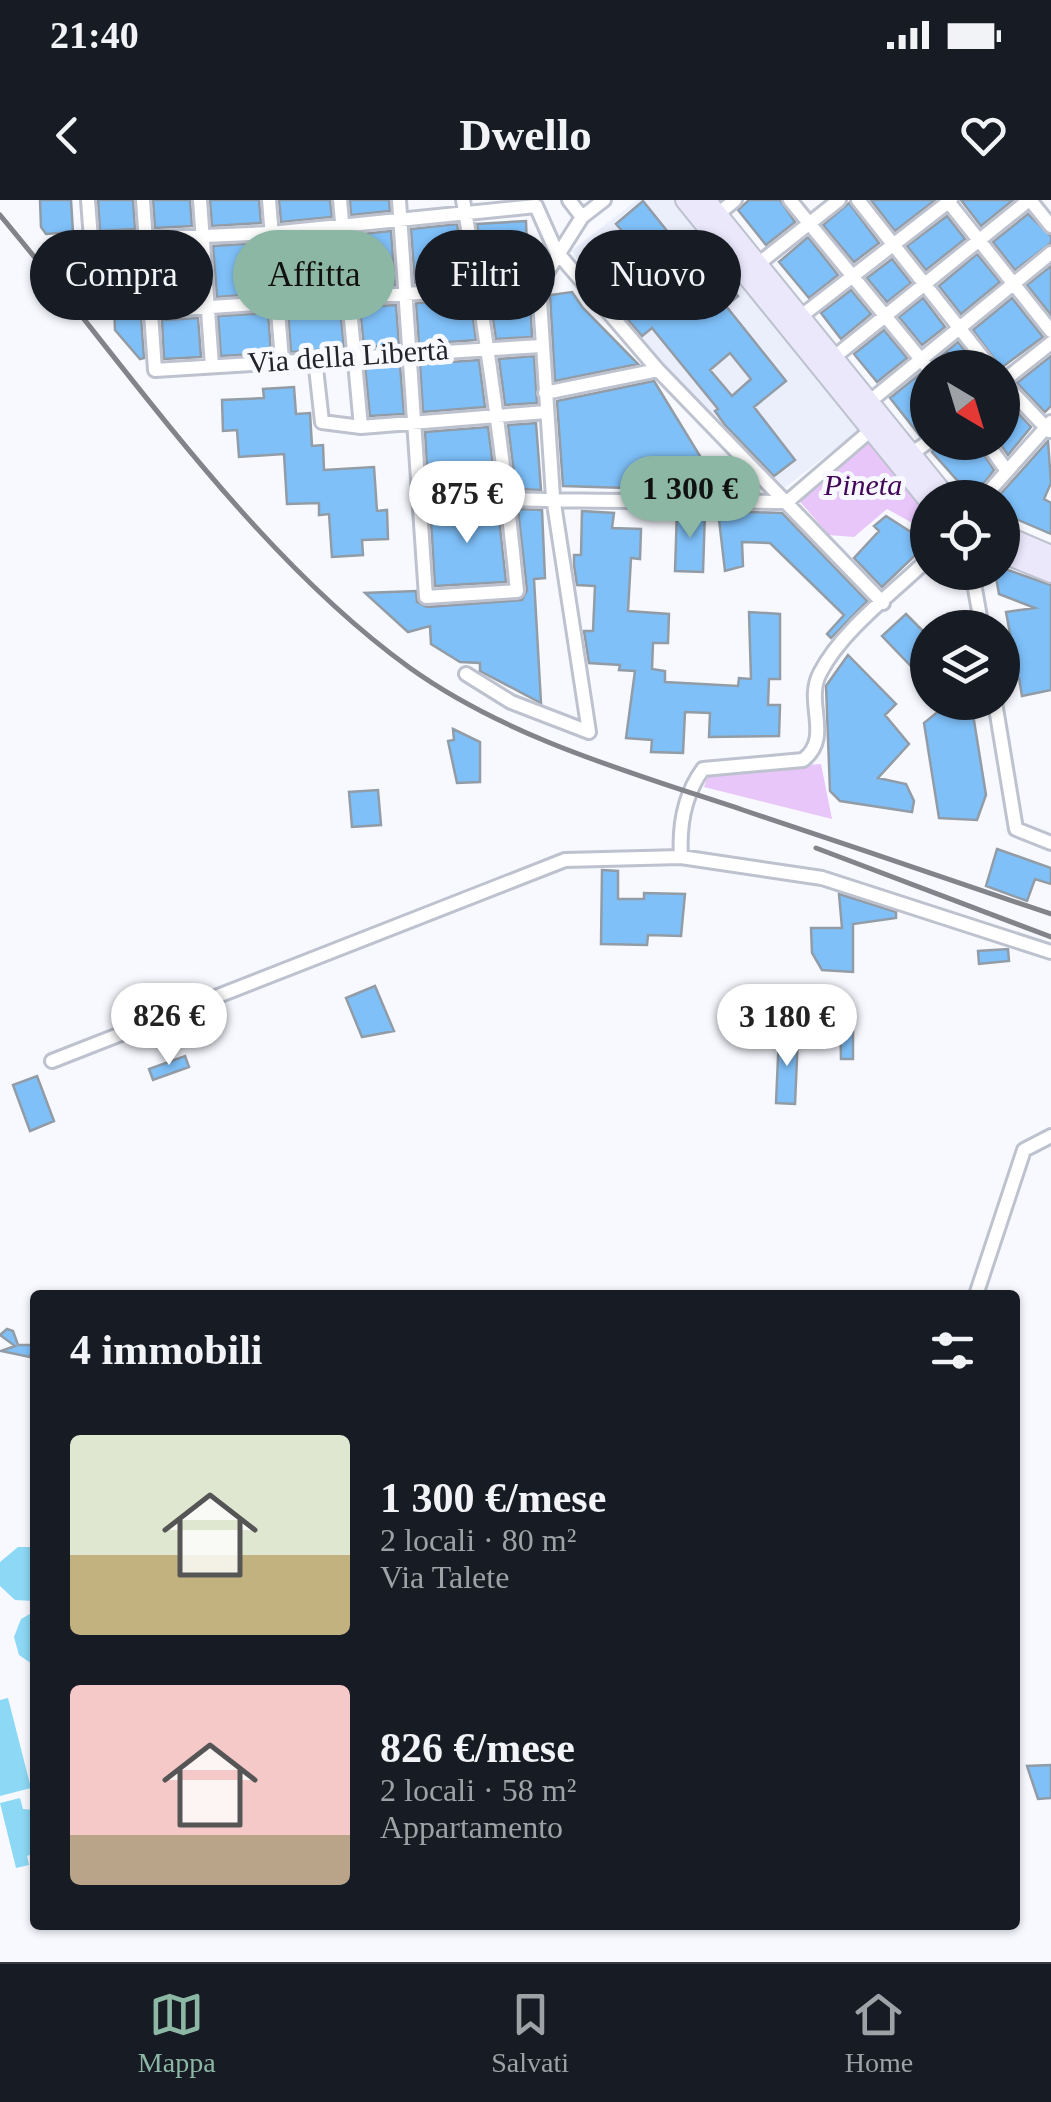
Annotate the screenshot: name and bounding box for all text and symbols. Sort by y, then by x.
text: 21:40 [50,14,139,56]
icon: back [40,108,95,163]
icon: heart [956,108,1011,163]
text: Dwello [459,110,592,160]
chip: Compra [30,230,213,320]
chip: Affitta [233,230,395,320]
chip: Filtri [415,230,555,320]
chip: Nuovo [575,230,741,320]
street label: Via della Libertà [246,332,450,379]
north arrow [910,350,1020,460]
map controls [910,350,1020,720]
pin: 1 300 € [598,456,782,541]
pin: 875 € [397,461,537,546]
park label: Pineta [823,468,902,501]
text: 1 300 € [642,470,738,506]
text: 875 € [431,475,503,511]
button: locate [910,480,1020,590]
button: layers [910,610,1020,720]
pin: 826 € [99,983,239,1068]
pin: 3 180 € [695,984,879,1069]
text: 826 € [133,997,205,1033]
text: 3 180 € [739,998,835,1034]
icon: filters [925,1323,980,1378]
text: 4 immobili [70,1327,263,1373]
icon: home [150,1475,270,1595]
text: 1 300 €/mese [380,1475,606,1521]
text: 2 locali · 80 m² [380,1522,576,1558]
text: Via Talete [380,1559,509,1595]
icon: home [150,1725,270,1845]
text: 826 €/mese [380,1725,575,1771]
text: 2 locali · 58 m² [380,1772,576,1808]
text: Appartamento [380,1809,563,1845]
tab: Mappa [138,1987,216,2079]
tab: Salvati [491,1987,569,2079]
tab: Home [845,1987,913,2079]

